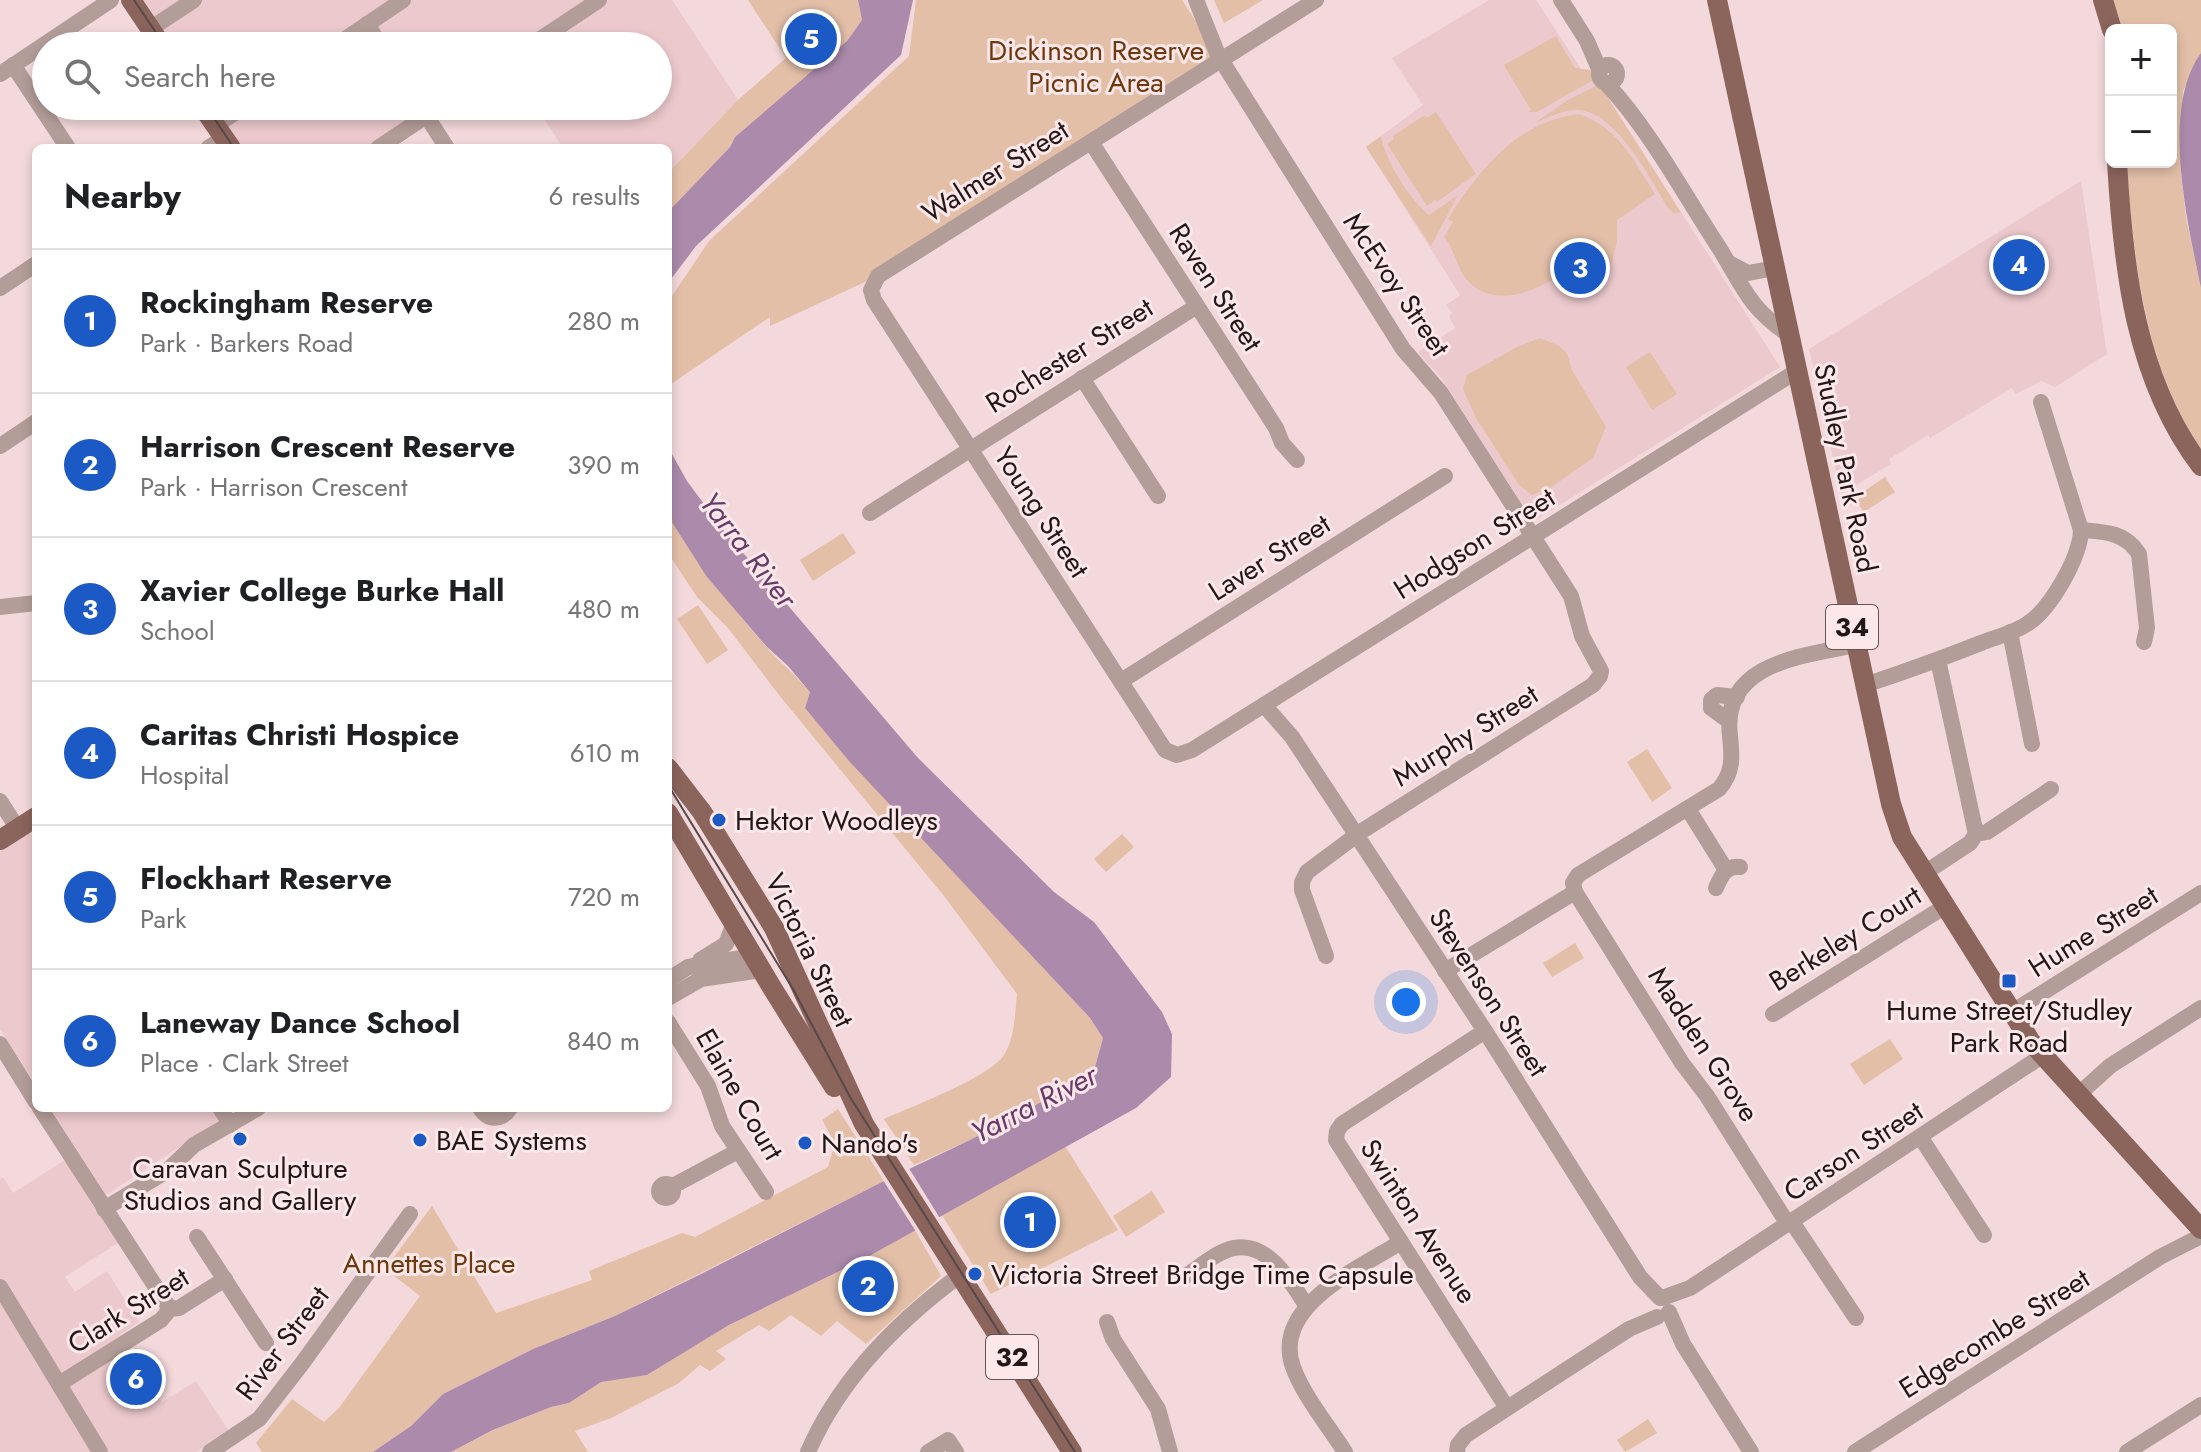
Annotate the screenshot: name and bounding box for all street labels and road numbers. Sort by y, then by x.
street label: Walmer Street [914,110,1077,233]
street label: McEvoy Street [1333,204,1460,365]
street label: Raven Street [1159,215,1272,360]
street label: Rochester Street [978,287,1161,423]
street label: Studley Park Road [1803,360,1888,576]
street label: Young Street [984,439,1099,586]
street label: Hodgson Street [1386,477,1563,609]
street label: Laver Street [1200,504,1338,611]
road number: 34 [1826,605,1878,649]
street label: Murphy Street [1384,674,1546,797]
street label: Victoria Street [755,866,865,1034]
street label: Berkeley Court [1761,875,1930,1002]
street label: Hume Street [2020,875,2166,988]
street label: Stevenson Street [1419,900,1559,1085]
street label: Madden Grove [1638,959,1769,1130]
street label: Elaine Court [685,1021,794,1168]
street label: Carson Street [1776,1091,1931,1212]
street label: Swinton Avenue [1350,1131,1487,1312]
street label: Clark Street [60,1257,197,1364]
street label: Edgecombe Street [1891,1258,2098,1409]
street label: River Street [226,1277,339,1409]
road number: 32 [986,1335,1038,1379]

